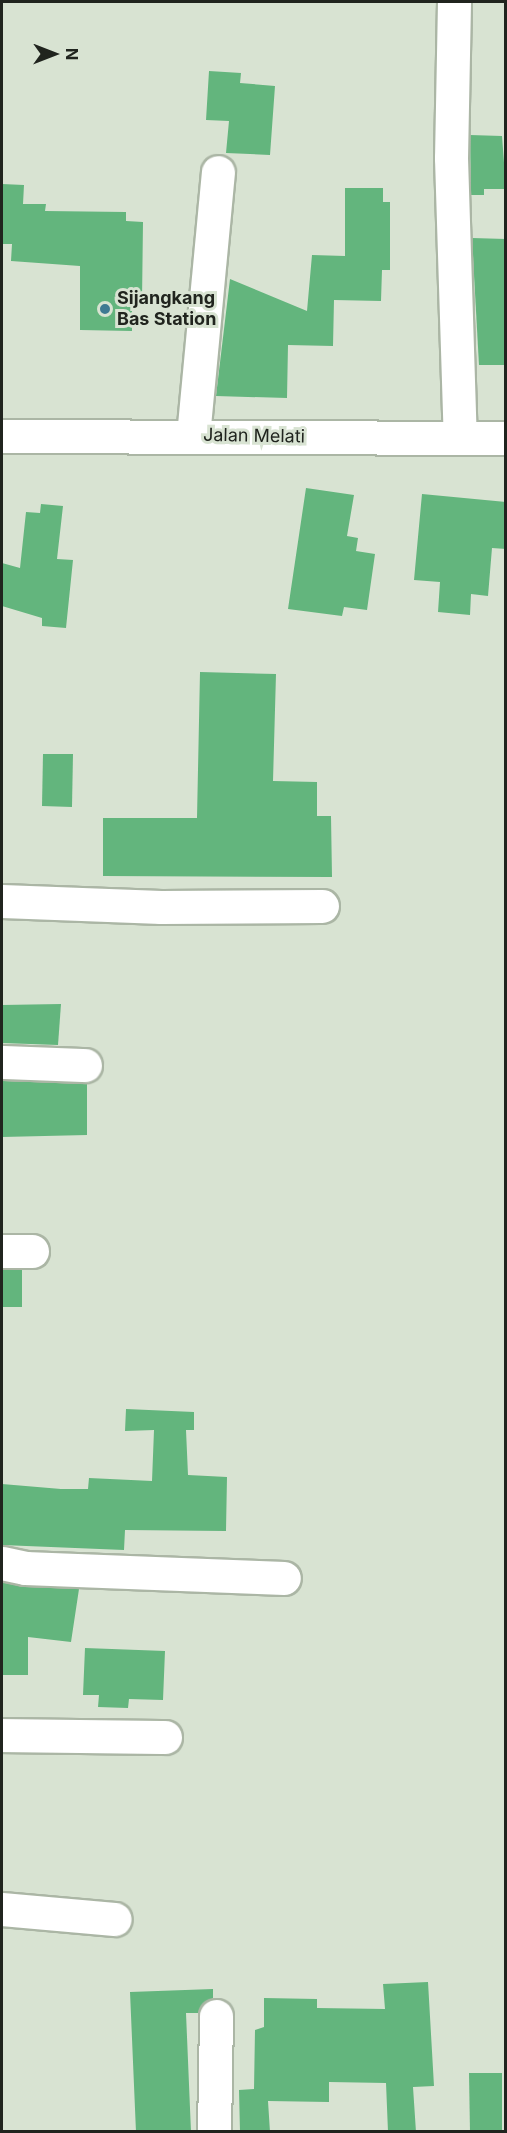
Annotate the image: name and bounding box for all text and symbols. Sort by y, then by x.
north arrow [24,24,84,84]
text: N [62,48,82,60]
place label: Sijangkang Bas Station [117,288,216,330]
marker: Sijangkang Bas Station [98,302,112,316]
street label: Jalan Melati [203,424,305,448]

